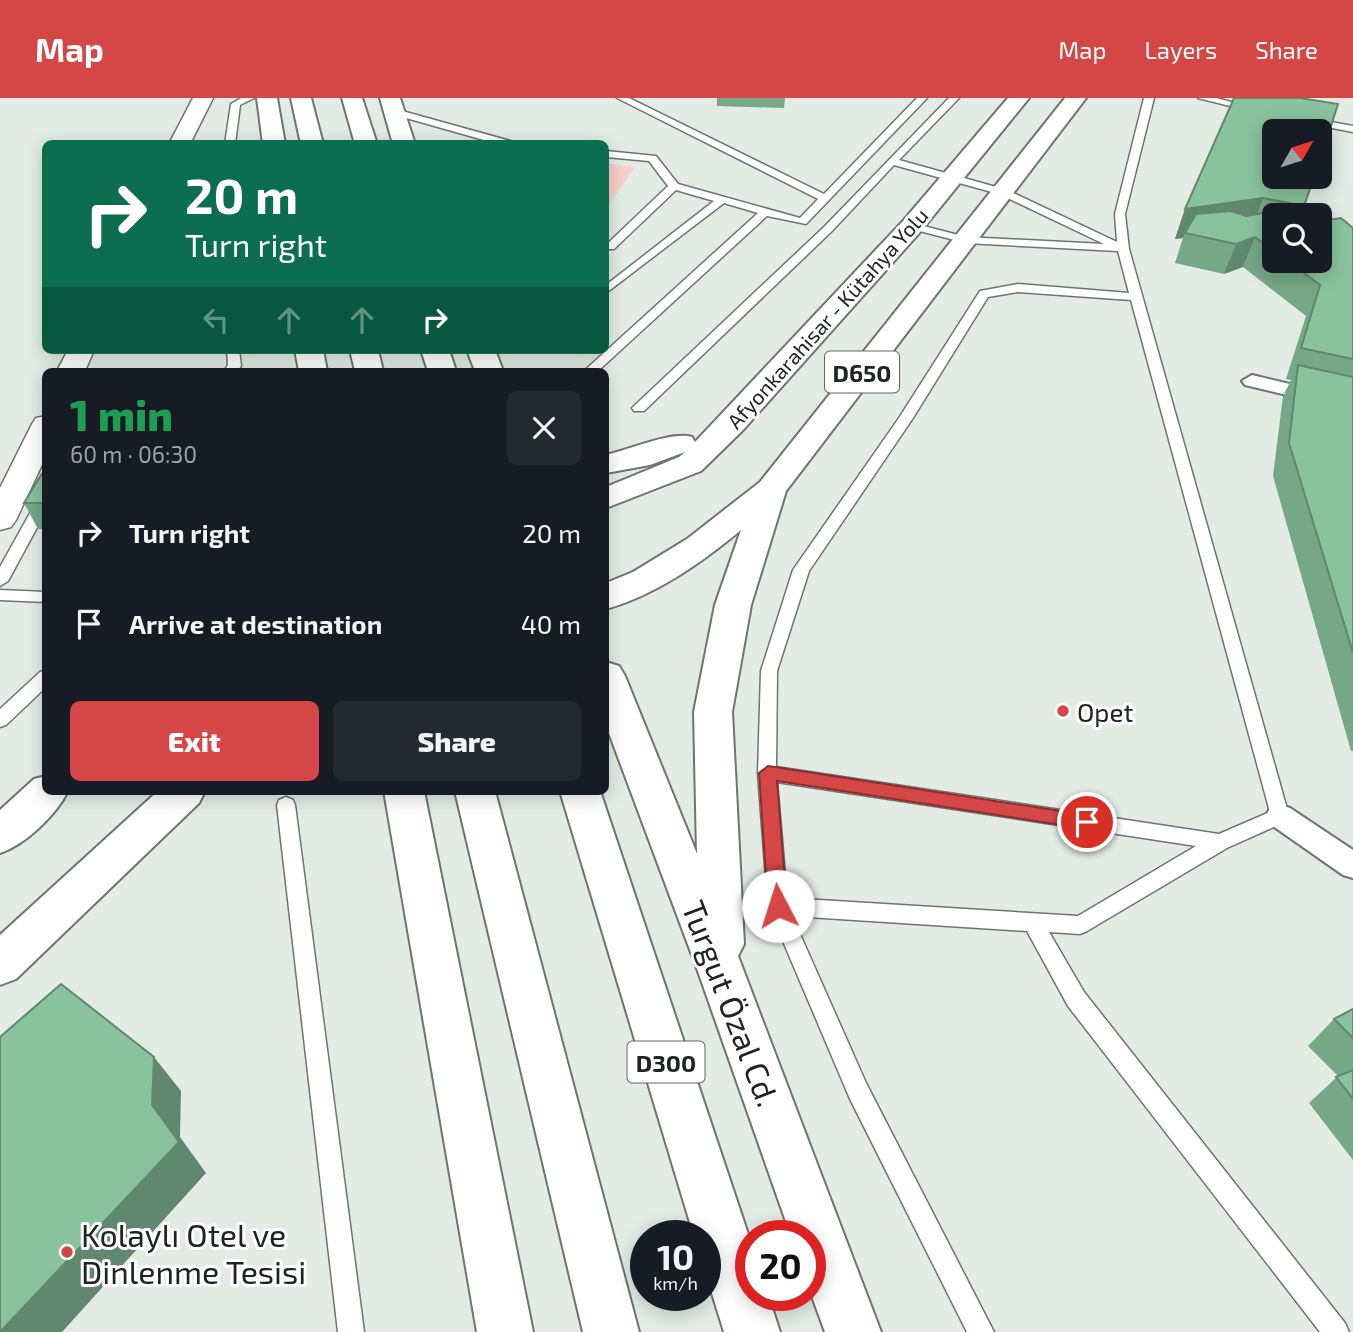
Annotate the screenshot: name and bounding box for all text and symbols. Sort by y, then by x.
text: Map [35,29,104,69]
text: Map [1058,35,1106,64]
text: Layers [1144,35,1217,64]
text: Share [1255,35,1318,64]
north arrow [1262,119,1332,189]
map controls [1262,119,1332,273]
text: 20 m [185,165,298,224]
icon: right [70,168,161,259]
street label: Afyonkarahisar - Kütahya Yolu [721,203,933,433]
button: search [1262,203,1332,273]
text: Turn right [185,225,327,263]
icon: left [197,301,235,339]
icon: ahead [270,301,308,339]
icon: ahead [343,301,381,339]
icon: right [416,301,454,339]
road number: D650 [825,352,899,393]
text: 1 min [70,389,173,439]
button: close [507,391,581,465]
text: 60 m · 06:30 [70,440,197,468]
icon: right [70,514,108,552]
text: Turn right [129,517,250,548]
text: 20 m [522,517,581,548]
icon: arrive [70,605,108,643]
text: Arrive at destination [129,608,382,639]
text: 40 m [521,608,581,639]
place label: Opet [1077,696,1133,727]
button: Exit [70,701,319,781]
button: Share [333,701,581,781]
marker: Opet [1055,703,1071,719]
pin [1057,792,1117,852]
icon: arrive [1068,803,1106,841]
position arrow [741,869,815,943]
street label: Turgut Özal Cd. [675,895,789,1111]
road number: D300 [628,1042,704,1082]
place label: Kolaylı Otel ve Dinlenme Tesisi [81,1215,306,1290]
speed limit sign: 20 [735,1220,826,1311]
text: 10 [657,1235,694,1277]
marker: Kolaylı Otel ve Dinlenme Tesisi [59,1244,75,1260]
text: km/h [653,1272,698,1294]

